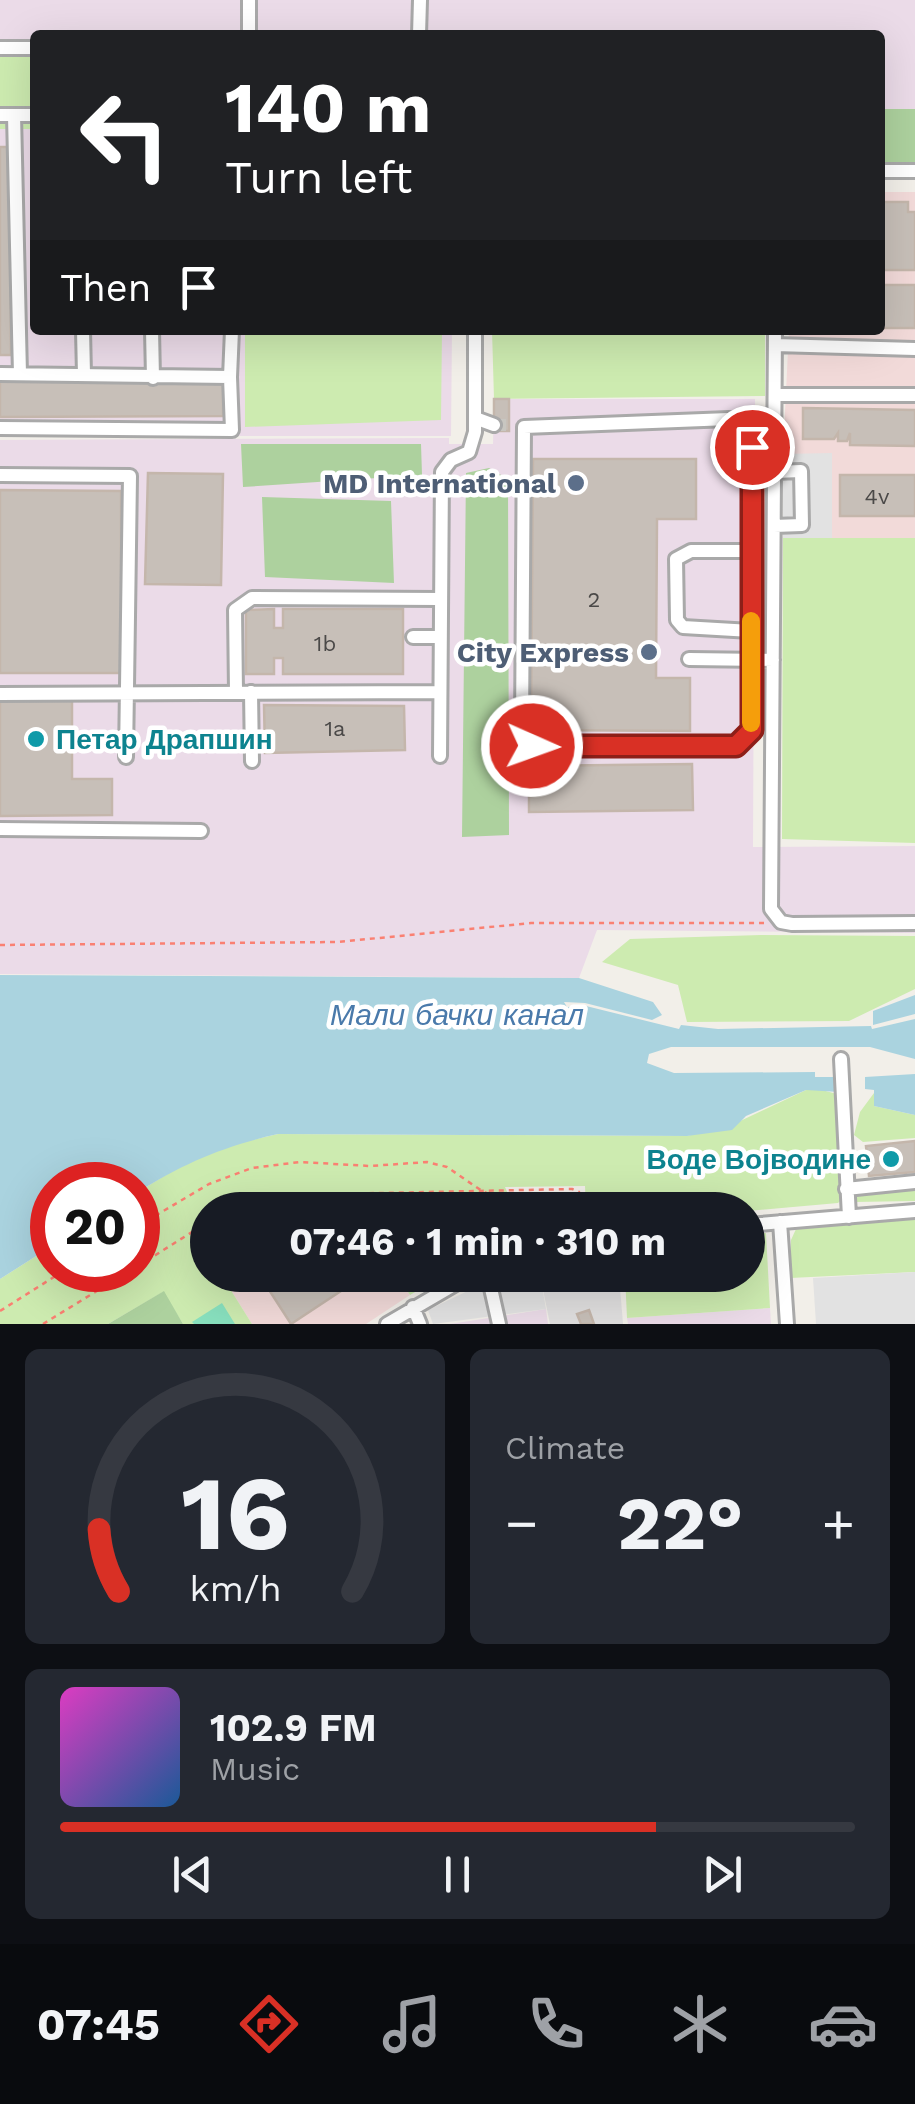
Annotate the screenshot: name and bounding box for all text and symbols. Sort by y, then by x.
text: 140 m [225,67,431,149]
icon: left [60,70,190,200]
text: Turn left [225,151,412,204]
icon: arrive [171,260,226,315]
text: Then [60,266,151,310]
pin [710,405,795,490]
icon: arrive [725,420,780,475]
place label: MD International [323,467,557,500]
marker: MD International [565,472,587,494]
house number: 4v [865,484,890,509]
house number: 2 [588,587,600,612]
house number: 1b [314,631,336,656]
place label: City Express [457,636,629,669]
marker: City Express [638,641,660,663]
position arrow [480,694,584,798]
house number: 1a [324,716,346,741]
place label: Петар Драпшин [56,723,273,756]
marker: Петар Драпшин [25,728,47,750]
water label: Мали бачки канал [330,997,584,1032]
place label: Воде Војводине [647,1143,871,1176]
marker: Воде Војводине [880,1148,902,1170]
speed limit sign: 20 [30,1162,160,1292]
text: 07:46 · 1 min · 310 m [289,1220,666,1264]
text: Climate [505,1429,625,1467]
text: 16 [181,1452,289,1574]
text: 22° [617,1479,743,1567]
text: − [505,1491,538,1555]
text: + [822,1491,855,1555]
text: km/h [189,1568,281,1610]
text: 102.9 FM [210,1706,377,1750]
text: Music [210,1750,300,1788]
icon: previous [165,1847,220,1902]
icon: pause [430,1847,485,1902]
icon: next [695,1847,750,1902]
icon: directions [234,1989,304,2059]
icon: music [377,1989,447,2059]
icon: phone [521,1989,591,2059]
icon: climate [665,1989,735,2059]
icon: car [808,1989,878,2059]
text: 07:45 [37,1998,160,2051]

